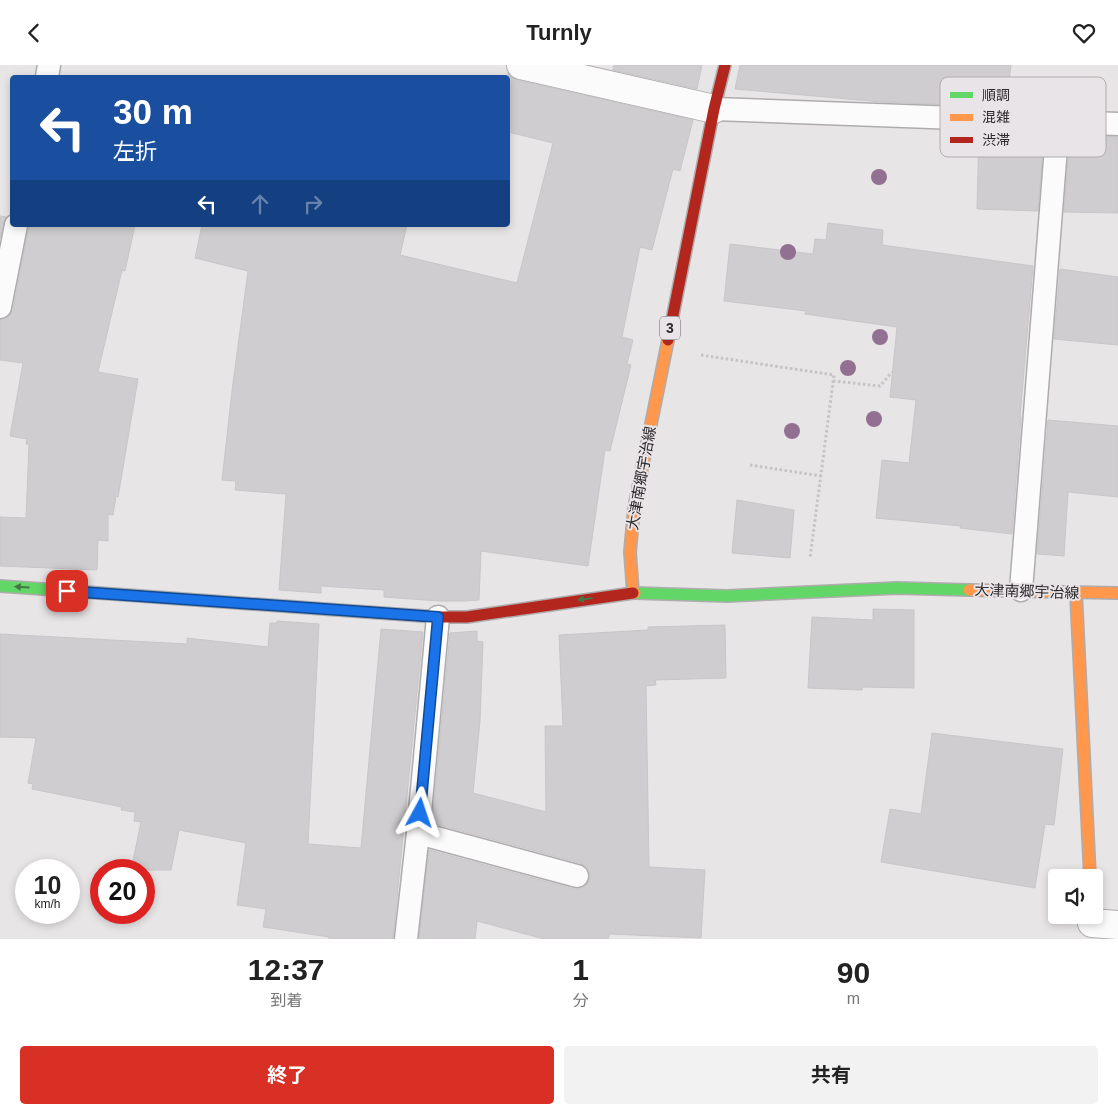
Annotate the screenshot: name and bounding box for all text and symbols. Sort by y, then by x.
icon: back [20,19,48,47]
icon: heart [1070,19,1098,47]
text: Turnly [526,20,592,45]
legend [940,77,1106,157]
text: 順調 [982,87,1010,103]
text: 30 m [113,92,193,131]
icon: left [30,95,95,160]
text: 混雑 [982,109,1010,125]
text: 渋滞 [982,132,1010,148]
text: 左折 [113,139,157,164]
icon: left [193,190,221,218]
icon: ahead [246,190,274,218]
icon: right [299,190,327,218]
road number: 3 [660,317,680,339]
street label: 大津南郷宇治線 [624,425,658,531]
pin [46,570,88,612]
icon: arrive [53,577,81,605]
street label: 大津南郷宇治線 [974,581,1080,601]
one-way arrow [14,583,30,591]
one-way arrow [576,595,592,603]
position arrow [393,786,445,838]
speed limit sign: 20 [90,859,155,924]
map controls [1048,869,1103,924]
button: sound [1048,869,1103,924]
text: 10 [34,871,61,899]
text: km/h [34,897,61,911]
text: 12:37 [248,953,325,986]
text: 1 [572,953,589,986]
text: 90 [837,956,870,989]
text: m [847,990,860,1007]
text: 到着 [270,992,302,1009]
text: 分 [573,992,589,1009]
button: 終了 [20,1046,554,1104]
button: 共有 [564,1046,1098,1104]

